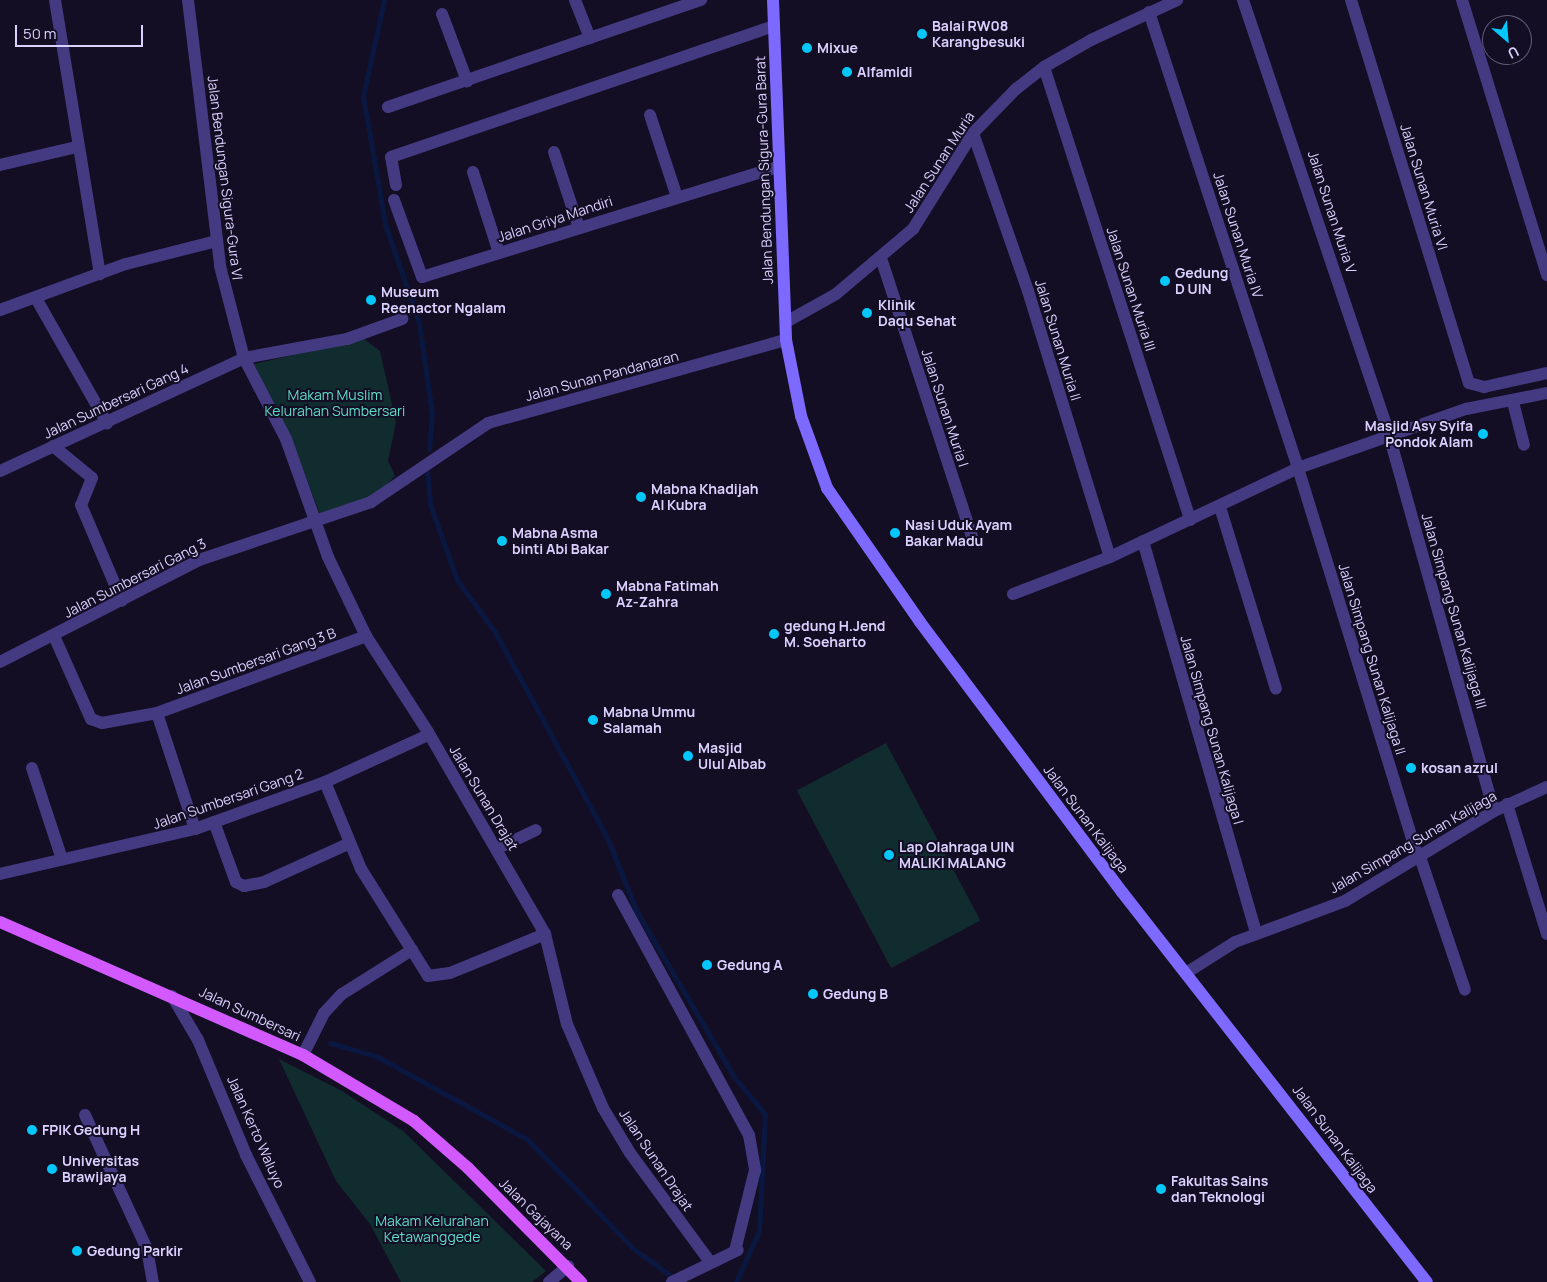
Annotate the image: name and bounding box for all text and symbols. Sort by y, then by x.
scale bar [18,15,145,47]
north arrow [1482,15,1532,65]
place label: Balai RW08 Karangbesuki [932,18,1025,50]
text: 50 m [23,23,57,44]
marker: Balai RW08 Karangbesuki [916,28,928,40]
place label: Mixue [817,40,858,56]
marker: Mixue [801,42,813,54]
text: U [1505,42,1522,64]
street label: Jalan Bendungan Sigura-Gura Barat [752,56,776,284]
place label: Alfamidi [857,64,913,80]
marker: Alfamidi [841,66,853,78]
street label: Jalan Bendungan Sigura-Gura VI [204,75,246,281]
street label: Jalan Sunan Muria [900,108,978,216]
street label: Jalan Sunan Muria VI [1397,122,1451,252]
street label: Jalan Sunan Muria V [1304,149,1360,275]
street label: Jalan Sunan Muria IV [1210,170,1266,300]
street label: Jalan Griya Mandiri [495,192,615,246]
street label: Jalan Sunan Muria III [1103,225,1159,353]
place label: Gedung D UIN [1175,265,1228,298]
marker: Gedung D UIN [1159,275,1171,287]
street label: Jalan Sunan Muria II [1032,277,1084,403]
place label: Museum Reenactor Ngalam [381,284,506,316]
marker: Museum Reenactor Ngalam [365,294,377,306]
place label: Klinik Daqu Sehat [878,297,957,330]
marker: Klinik Daqu Sehat [860,306,874,320]
street label: Jalan Sunan Pandanaran [524,347,680,405]
street label: Jalan Sunan Muria I [918,347,972,469]
street label: Jalan Sumbersari Gang 4 [41,360,191,442]
park label: Makam Muslim Kelurahan Sumbersari [265,387,405,420]
place label: Masjid Asy Syifa Pondok Alam [1365,418,1473,451]
marker: Masjid Asy Syifa Pondok Alam [1477,428,1489,440]
place label: Mabna Khadijah Al Kubra [651,481,759,514]
marker: Mabna Khadijah Al Kubra [635,491,647,503]
street label: Jalan Simpang Sunan Kalijaga III [1418,511,1490,711]
place label: Nasi Uduk Ayam Bakar Madu [905,517,1012,550]
place label: Mabna Asma binti Abi Bakar [512,525,609,558]
marker: Nasi Uduk Ayam Bakar Madu [889,527,901,539]
street label: Jalan Sumbersari Gang 3 [61,535,209,621]
marker: Mabna Asma binti Abi Bakar [496,535,508,547]
street label: Jalan Simpang Sunan Kalijaga II [1335,561,1409,757]
place label: Mabna Fatimah Az-Zahra [616,578,719,610]
marker: Mabna Fatimah Az-Zahra [600,588,612,600]
place label: gedung H.Jend M. Soeharto [784,618,885,650]
street label: Jalan Sumbersari Gang 3 B [174,624,338,698]
marker: gedung H.Jend M. Soeharto [768,628,780,640]
street label: Jalan Simpang Sunan Kalijaga I [1177,634,1247,826]
place label: Mabna Ummu Salamah [603,704,695,736]
marker: Mabna Ummu Salamah [587,714,599,726]
place label: Masjid Ulul Albab [698,740,766,772]
street label: Jalan Sunan Drajat [446,742,522,854]
marker: Masjid Ulul Albab [682,750,694,762]
place label: kosan azrul [1421,760,1498,776]
street label: Jalan Sunan Kalijaga [1040,762,1132,876]
marker: kosan azrul [1405,762,1417,774]
street label: Jalan Sumbersari Gang 2 [151,765,305,833]
street label: Jalan Simpang Sunan Kalijaga [1327,787,1499,897]
place label: Lap Olahraga UIN MALIKI MALANG [899,839,1014,872]
marker: Lap Olahraga UIN MALIKI MALANG [883,849,895,861]
place label: Gedung A [717,957,783,973]
marker: Gedung A [701,959,713,971]
street label: Jalan Sumbersari [197,983,303,1045]
place label: Gedung B [823,986,888,1002]
marker: Gedung B [807,988,819,1000]
street label: Jalan Kerto Waluyo [224,1073,288,1191]
street label: Jalan Sunan Kalijaga [1289,1082,1381,1196]
street label: Jalan Sunan Drajat [616,1106,696,1214]
place label: FPIK Gedung H [42,1122,140,1138]
marker: FPIK Gedung H [26,1124,38,1136]
place label: Universitas Brawijaya [62,1153,139,1186]
marker: Universitas Brawijaya [46,1163,58,1175]
place label: Fakultas Sains dan Teknologi [1171,1173,1268,1206]
street label: Jalan Gajayana [496,1175,576,1253]
marker: Fakultas Sains dan Teknologi [1155,1183,1167,1195]
park label: Makam Kelurahan Ketawanggede [375,1213,489,1246]
place label: Gedung Parkir [87,1243,183,1259]
marker: Gedung Parkir [71,1245,83,1257]

